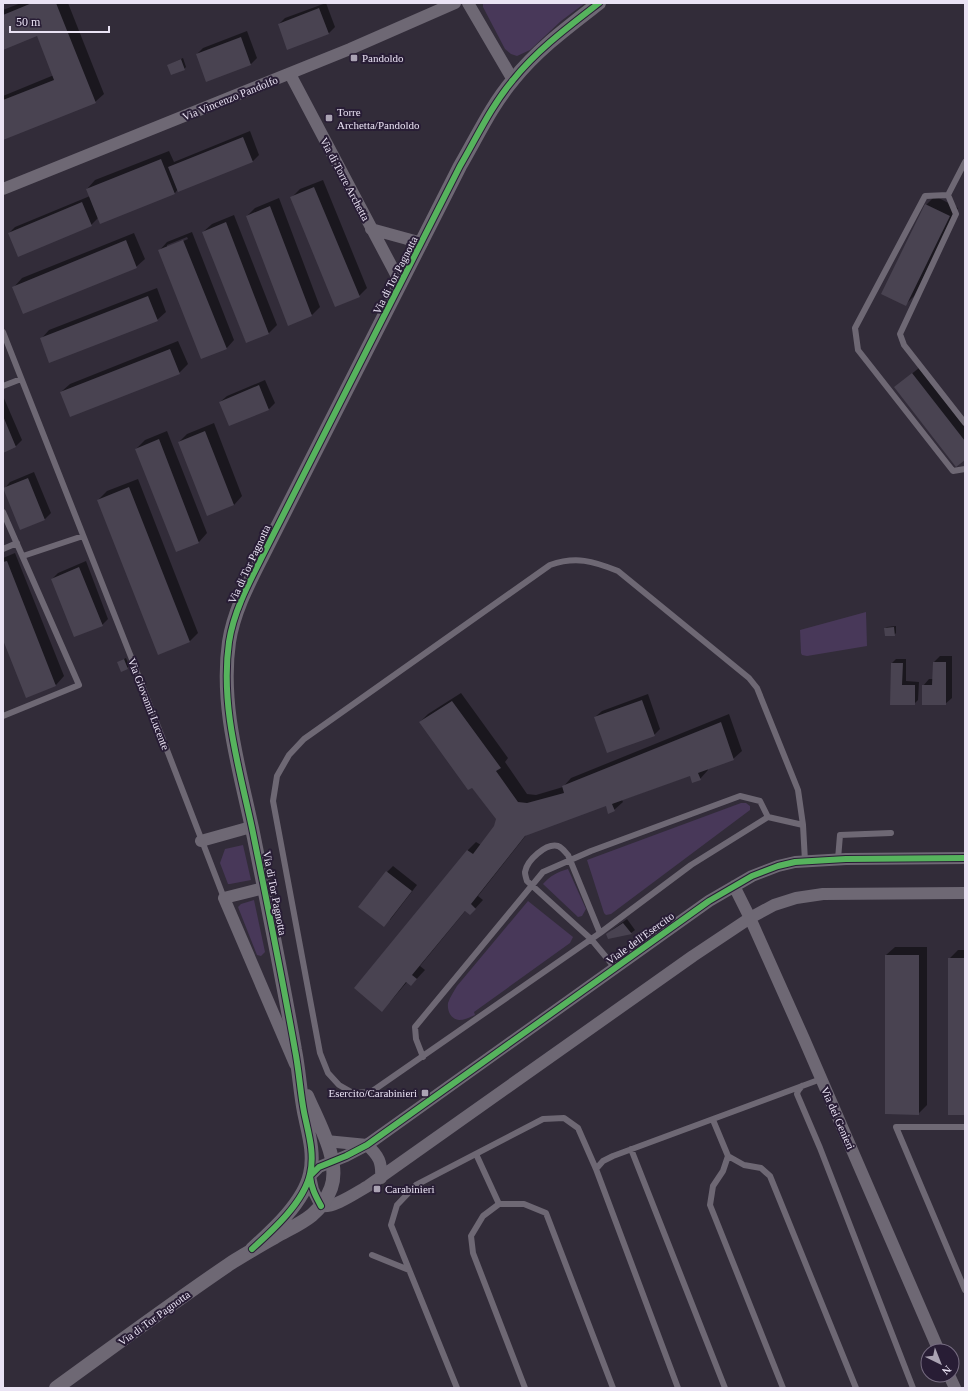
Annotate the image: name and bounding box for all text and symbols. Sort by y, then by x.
scale bar [10,8,109,34]
text: 50 m [16,15,41,29]
place label: Pandoldo [362,52,404,64]
marker: Pandoldo [349,53,359,63]
street label: Via Vincenzo Pandolfo [181,73,280,123]
place label: Torre Archetta/Pandoldo [337,106,420,131]
marker: Torre Archetta/Pandoldo [324,113,334,123]
street label: Via di Torre Archetta [318,135,372,223]
street label: Via di Tor Pagnotta [370,234,420,316]
street label: Via di Tor Pagnotta [226,523,273,605]
street label: Via Giovanni Lucente [126,657,172,752]
street label: Via di Tor Pagnotta [261,850,289,936]
street label: Viale dell'Esercito [604,909,676,966]
street label: Via dei Genieri [819,1085,857,1151]
place label: Esercito/Carabinieri [328,1087,417,1099]
marker: Esercito/Carabinieri [420,1088,430,1098]
place label: Carabinieri [385,1183,434,1195]
marker: Carabinieri [372,1184,382,1194]
street label: Via di Tor Pagnotta [116,1288,192,1348]
north arrow [920,1343,960,1383]
text: N [940,1363,954,1377]

